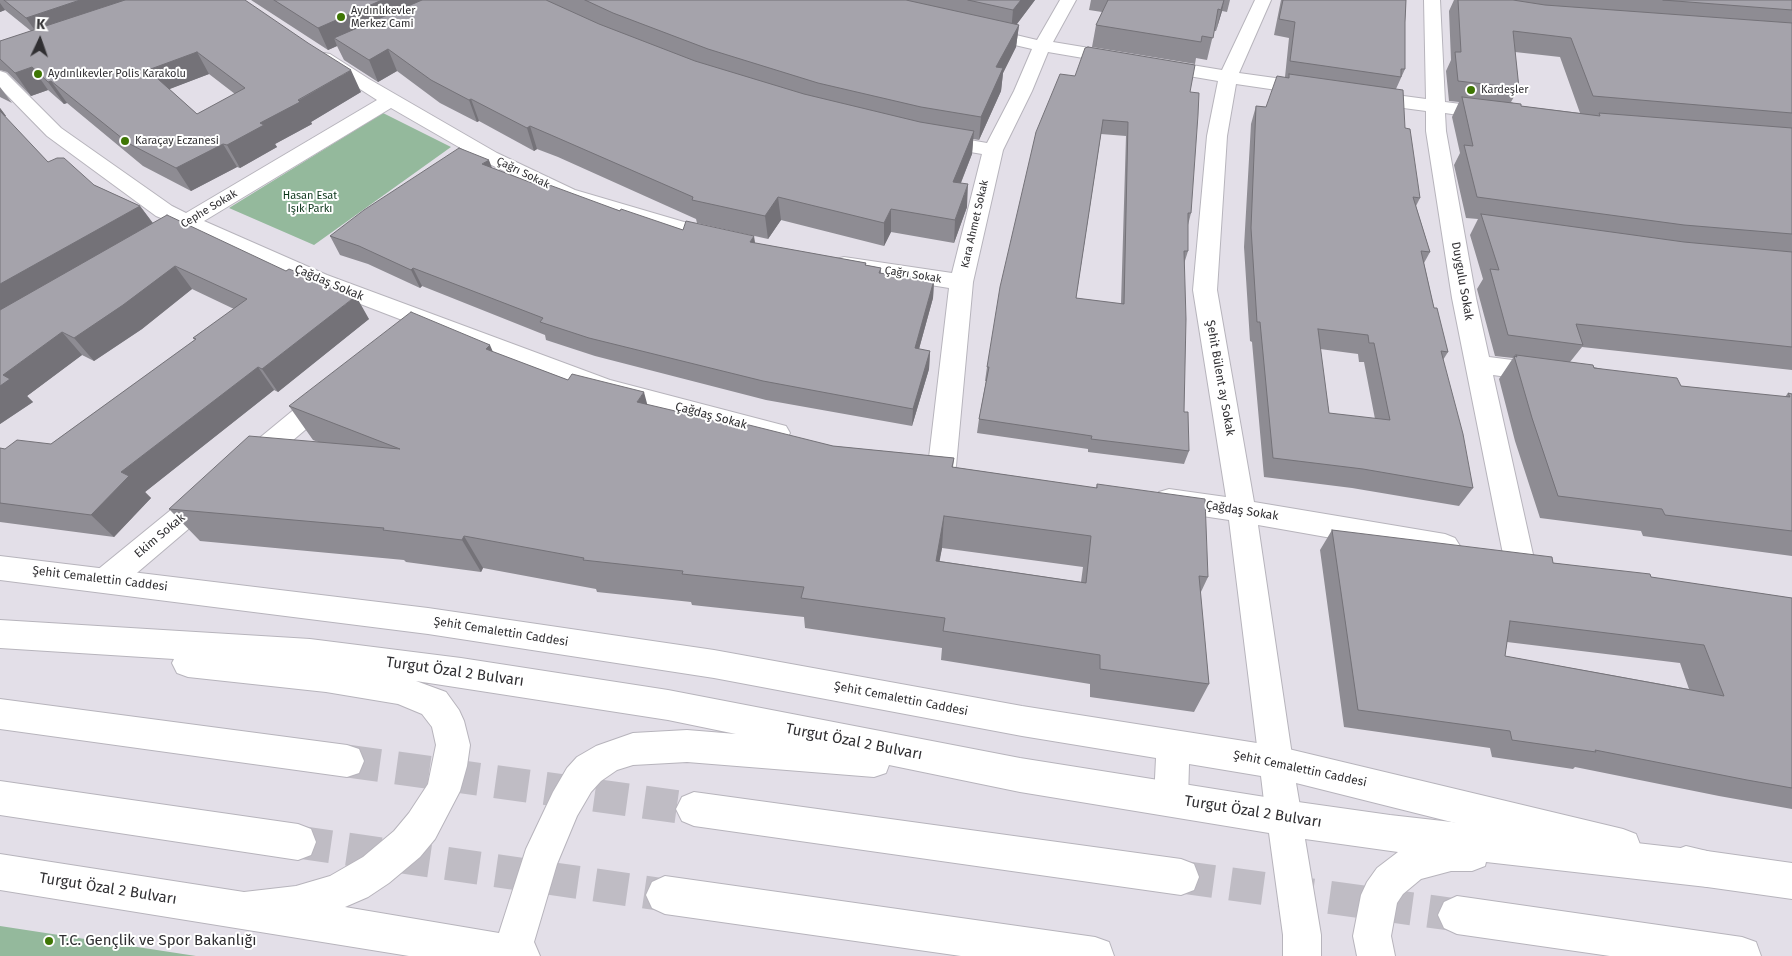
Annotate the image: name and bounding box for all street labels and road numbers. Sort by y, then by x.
street label: Çağrı Sokak [494,154,552,192]
street label: Kara Ahmet Sokak [958,179,992,269]
street label: Cephe Sokak [178,187,240,231]
street label: Duygulu Sokak [1448,241,1476,321]
street label: Çağdaş Sokak [292,262,366,304]
street label: Çağrı Sokak [884,264,942,286]
street label: Şehit Bülent ay Sokak [1203,319,1237,437]
street label: Çağdaş Sokak [674,400,748,432]
street label: Çağdaş Sokak [1205,498,1279,524]
street label: Ekim Sokak [132,511,188,561]
street label: Şehit Cemalettin Caddesi [32,564,168,594]
street label: Şehit Cemalettin Caddesi [433,614,569,650]
street label: Turgut Özal 2 Bulvarı [385,653,525,691]
street label: Şehit Cemalettin Caddesi [833,679,969,719]
street label: Turgut Özal 2 Bulvarı [784,720,924,764]
street label: Şehit Cemalettin Caddesi [1232,748,1368,790]
street label: Turgut Özal 2 Bulvarı [1183,792,1323,832]
street label: Turgut Özal 2 Bulvarı [38,869,178,909]

